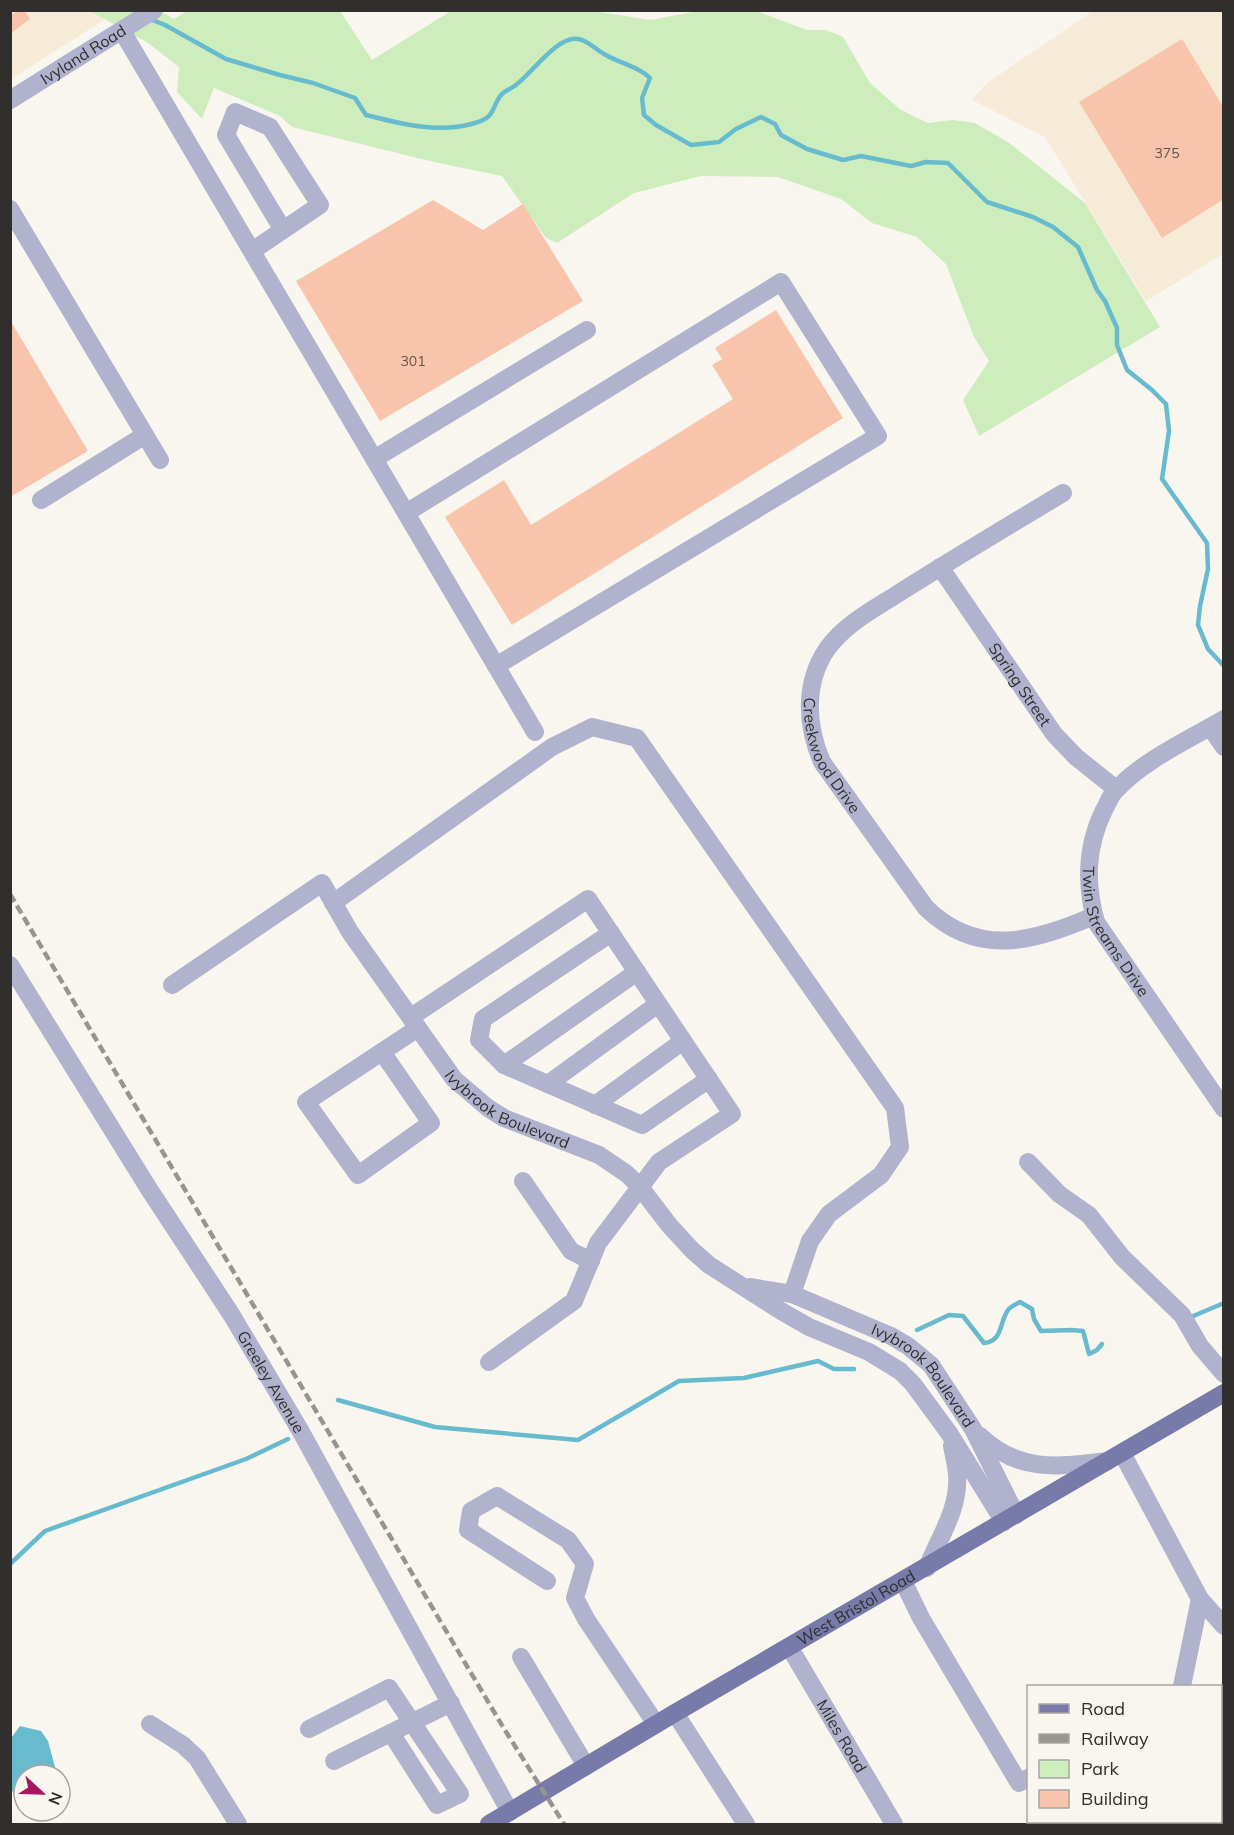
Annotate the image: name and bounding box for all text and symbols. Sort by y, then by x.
street label: Ivyland Road [36,20,129,89]
house number: 375 [1154,144,1180,162]
house number: 301 [400,352,426,370]
street label: Spring Street [985,639,1056,730]
street label: Creekwood Drive [800,697,865,817]
street label: Twin Streams Drive [1079,866,1154,1000]
street label: Ivybrook Boulevard [441,1066,573,1153]
street label: Ivybrook Boulevard [868,1319,979,1431]
street label: Greeley Avenue [233,1327,310,1437]
street label: West Bristol Road [793,1565,919,1650]
legend [1027,1685,1222,1823]
street label: Miles Road [813,1696,871,1776]
text: Road [1081,1697,1125,1720]
text: Railway [1081,1727,1149,1750]
text: Park [1081,1757,1120,1780]
north arrow [12,1763,72,1823]
text: Building [1081,1787,1149,1810]
text: N [44,1789,67,1808]

